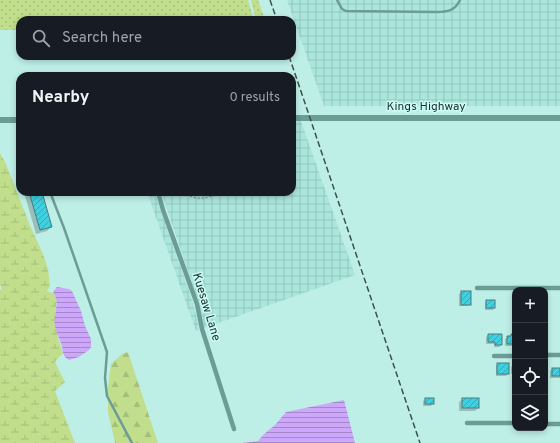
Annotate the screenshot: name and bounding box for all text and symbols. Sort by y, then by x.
search box [16,16,296,60]
icon: search [30,27,52,49]
text: Search here [62,29,142,48]
text: Nearby [32,87,89,109]
text: 0 results [229,90,280,106]
street label: Kings Highway [386,99,466,115]
street label: Kuesaw Lane [188,271,224,343]
map controls [512,287,548,431]
button: + [512,287,548,323]
button: − [512,323,548,359]
button: locate [512,359,548,395]
button: layers [512,395,548,431]

